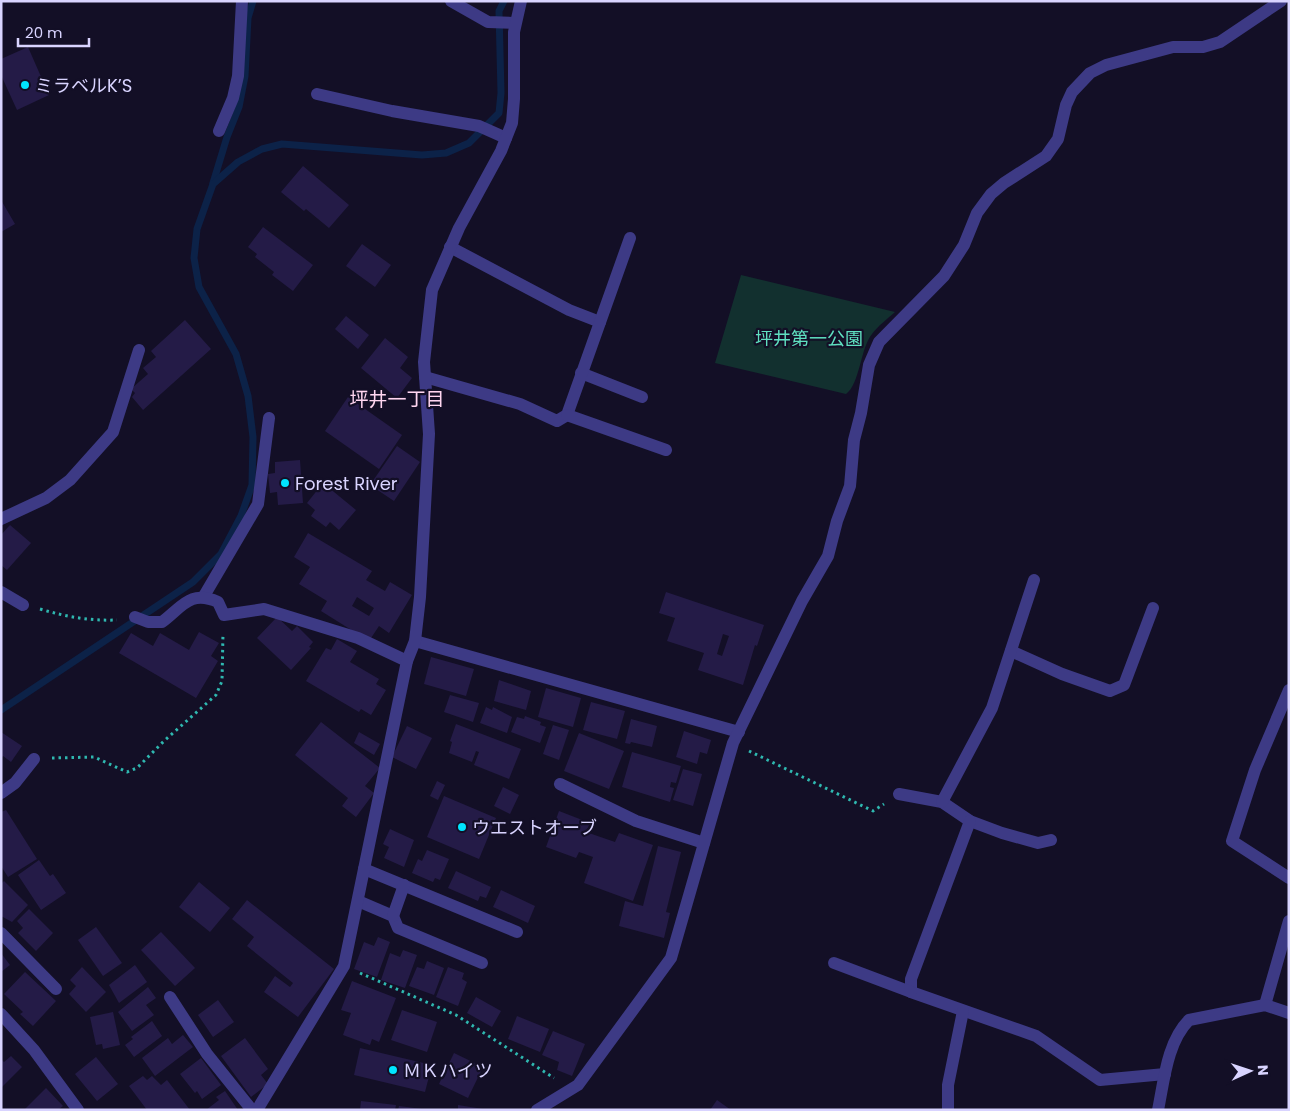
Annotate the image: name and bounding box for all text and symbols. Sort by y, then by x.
scale bar [18,15,89,47]
text: 20 m [25,22,63,43]
place label: ミラベルK’S [35,73,132,98]
marker: ミラベルK’S [19,79,31,91]
park label: 坪井第一公園 [755,326,863,351]
district label: 坪井一丁目 [349,386,445,413]
place label: Forest River [295,471,398,496]
marker: Forest River [279,477,291,489]
place label: ウエストオーブ [472,815,597,840]
marker: ウエストオーブ [456,821,468,833]
north arrow [1225,1046,1275,1096]
place label: ＭＫハイツ [403,1058,493,1083]
marker: ＭＫハイツ [387,1064,399,1076]
text: N [1253,1065,1273,1076]

